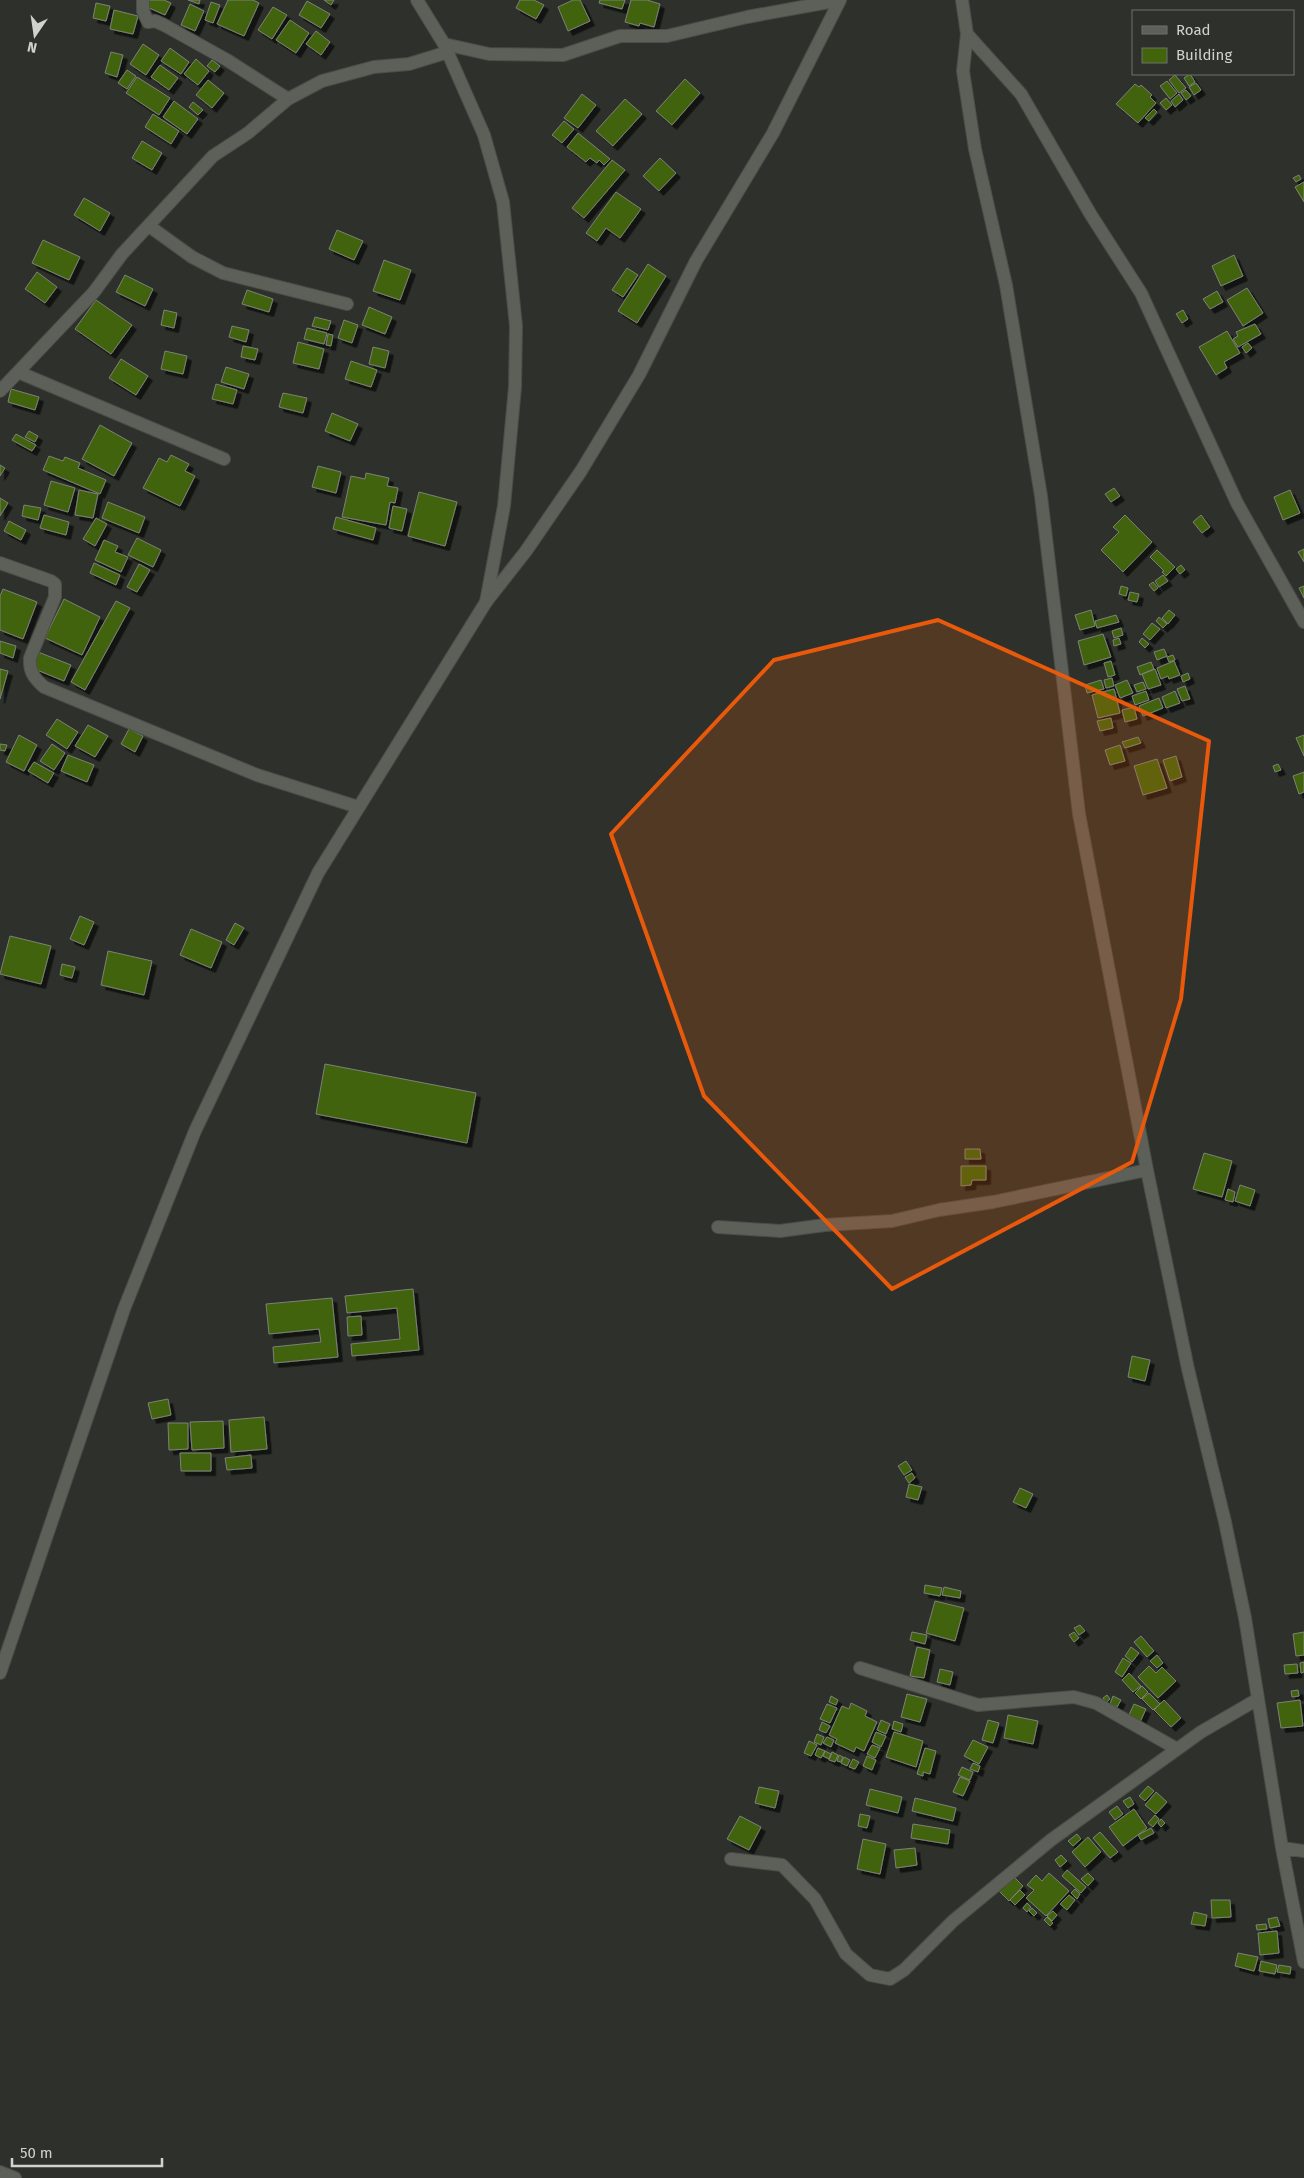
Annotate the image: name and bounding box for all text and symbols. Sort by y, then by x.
north arrow [10,10,60,60]
legend [1132,10,1294,75]
text: Road [1176,21,1211,39]
text: N [26,38,39,57]
text: Building [1176,46,1232,64]
scale bar [12,2136,162,2168]
text: 50 m [20,2144,53,2162]

